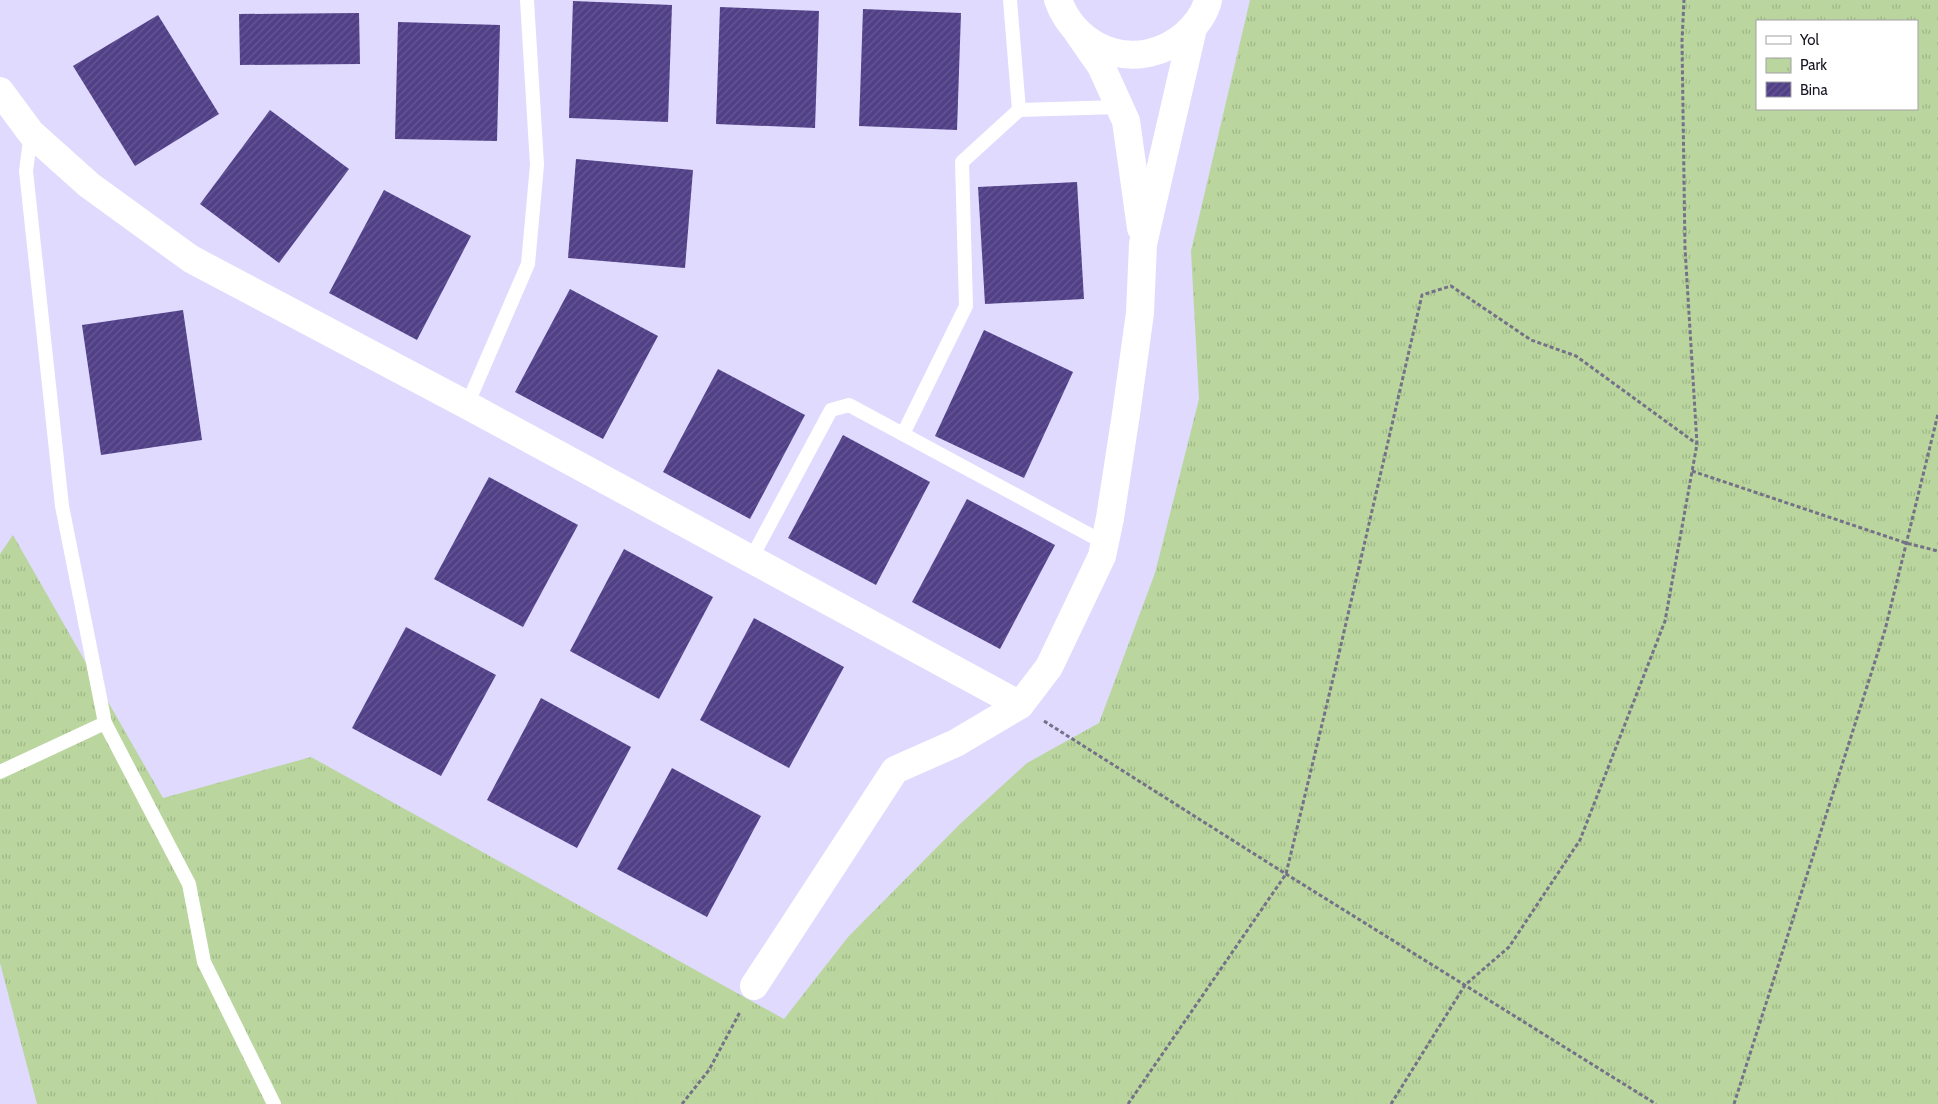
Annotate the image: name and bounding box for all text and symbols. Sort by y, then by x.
legend [1756,20,1918,110]
text: Yol [1799,31,1819,49]
text: Park [1800,56,1827,74]
text: Bina [1800,81,1828,99]

